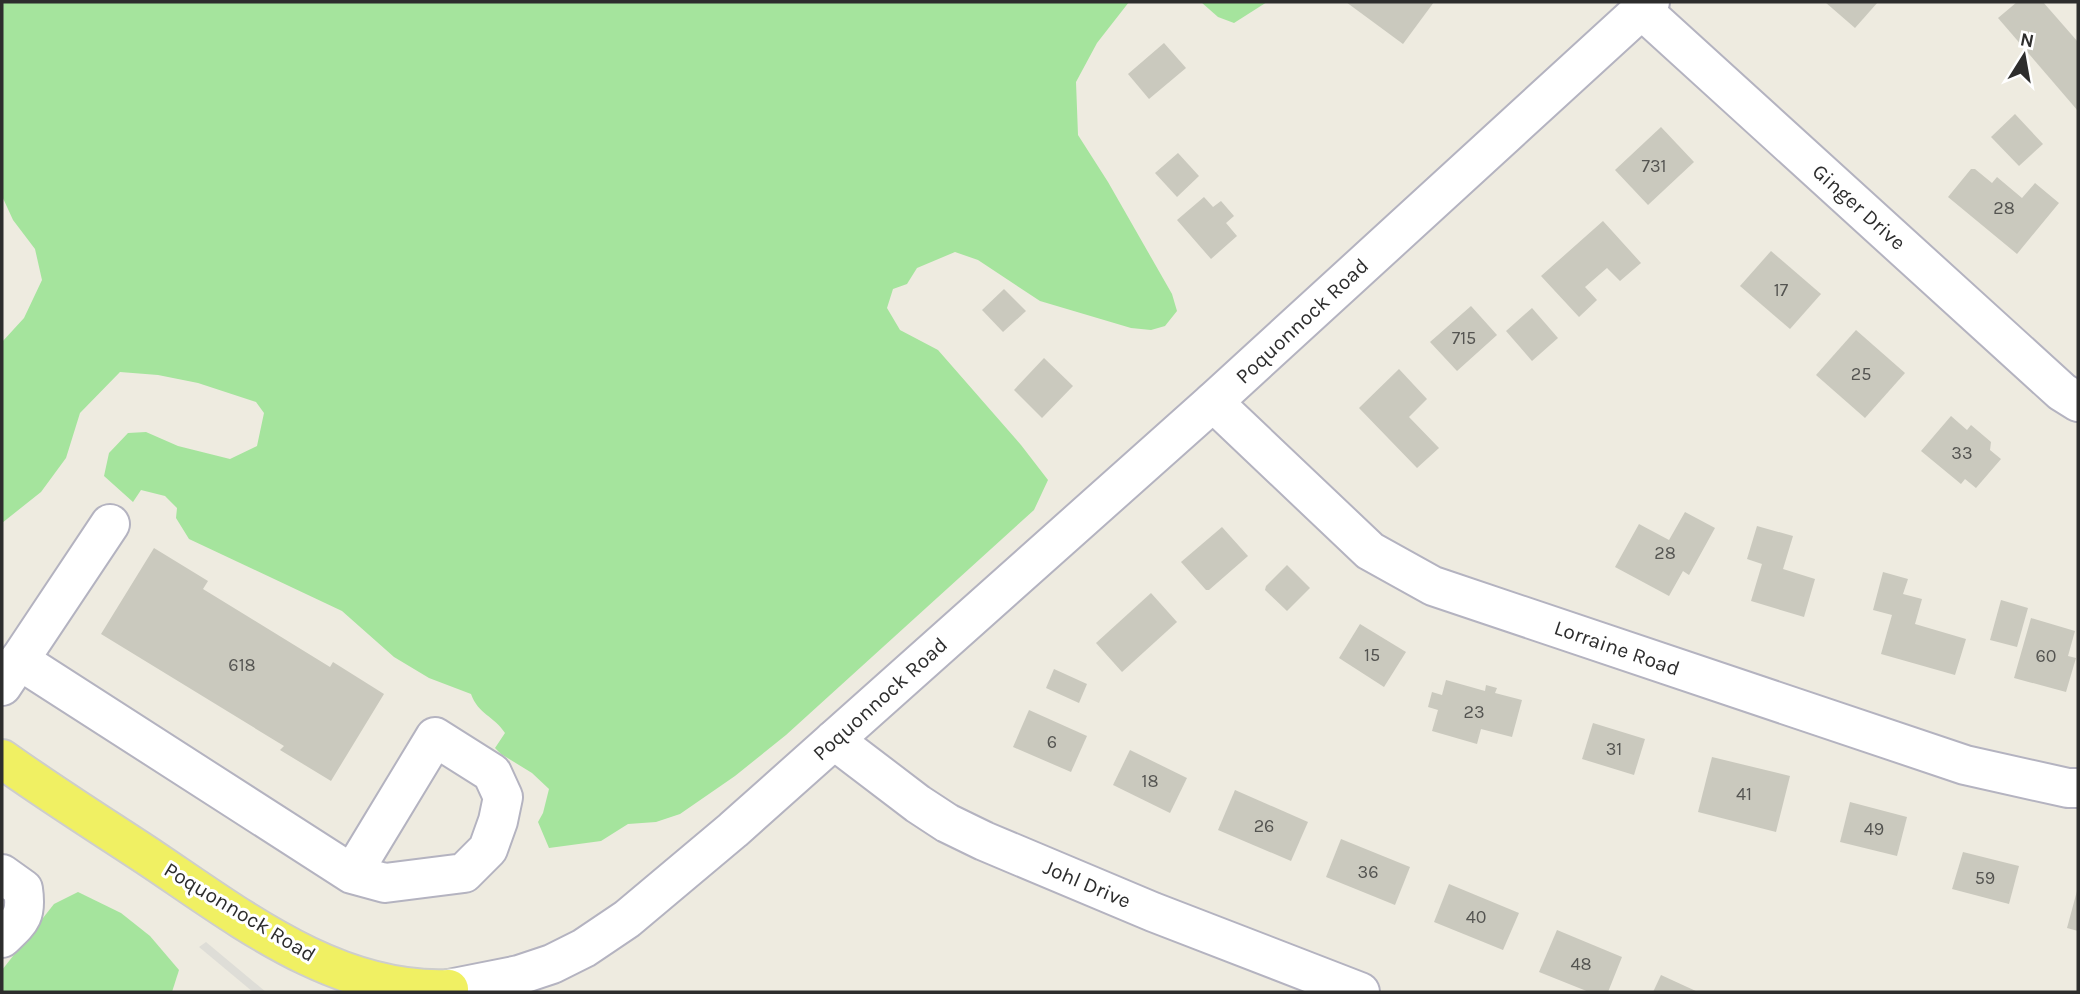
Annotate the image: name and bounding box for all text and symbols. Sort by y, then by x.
north arrow [1989,21,2059,91]
text: N [2018,28,2036,52]
house number: 731 [1641,155,1667,177]
street label: Ginger Drive [1808,159,1910,255]
house number: 28 [1993,197,2015,219]
street label: Poquonnock Road [1231,253,1373,389]
house number: 17 [1774,279,1789,301]
house number: 715 [1452,327,1476,349]
house number: 25 [1851,363,1871,385]
house number: 33 [1951,442,1973,464]
house number: 28 [1654,542,1676,564]
street label: Lorraine Road [1551,615,1683,681]
street label: Poquonnock Road [808,632,952,766]
house number: 15 [1364,644,1380,666]
house number: 60 [2036,645,2057,667]
house number: 618 [228,654,256,676]
house number: 23 [1463,701,1485,723]
house number: 6 [1047,731,1057,753]
house number: 31 [1606,738,1622,760]
house number: 18 [1141,770,1159,792]
house number: 41 [1736,783,1752,805]
house number: 26 [1254,815,1274,837]
house number: 49 [1864,818,1884,840]
street label: Johl Drive [1040,855,1134,913]
street label: Poquonnock Road [160,857,320,967]
house number: 36 [1358,861,1378,883]
house number: 59 [1975,867,1995,889]
house number: 40 [1466,906,1486,928]
house number: 48 [1570,953,1592,975]

